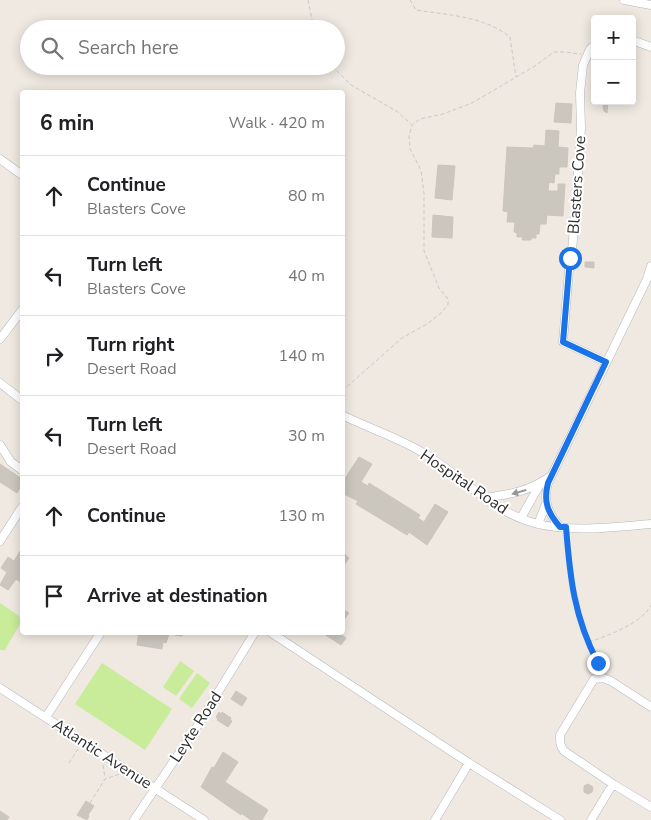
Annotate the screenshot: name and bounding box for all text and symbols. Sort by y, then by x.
map controls [591,15,636,105]
button: + [591,15,636,60]
search box [20,20,345,75]
icon: search [38,34,66,62]
text: Search here [78,35,179,61]
button: − [591,60,636,105]
text: 6 min [40,109,94,137]
text: Walk · 420 m [229,112,325,134]
street label: Blasters Cove [563,135,591,235]
text: Continue [87,172,166,198]
icon: ahead [40,182,68,210]
text: 80 m [288,185,325,207]
text: Blasters Cove [87,198,186,220]
route start [559,247,582,270]
text: Turn left [87,252,162,278]
icon: left [40,262,68,290]
text: 40 m [288,265,325,287]
text: Blasters Cove [87,278,186,300]
text: Turn right [87,332,174,358]
icon: right [40,342,68,370]
text: 140 m [278,345,325,367]
text: Desert Road [87,358,177,380]
text: Turn left [87,412,162,438]
icon: left [40,422,68,450]
text: 30 m [288,425,325,447]
text: Desert Road [87,438,177,460]
street label: Hospital Road [416,444,512,520]
one-way arrow [512,488,527,496]
icon: ahead [40,502,68,530]
text: Continue [87,503,166,529]
text: 130 m [278,505,325,527]
icon: arrive [40,582,68,610]
text: Arrive at destination [87,583,268,609]
route end [587,652,610,675]
street label: Leyte Road [165,687,227,767]
street label: Atlantic Avenue [48,714,156,794]

